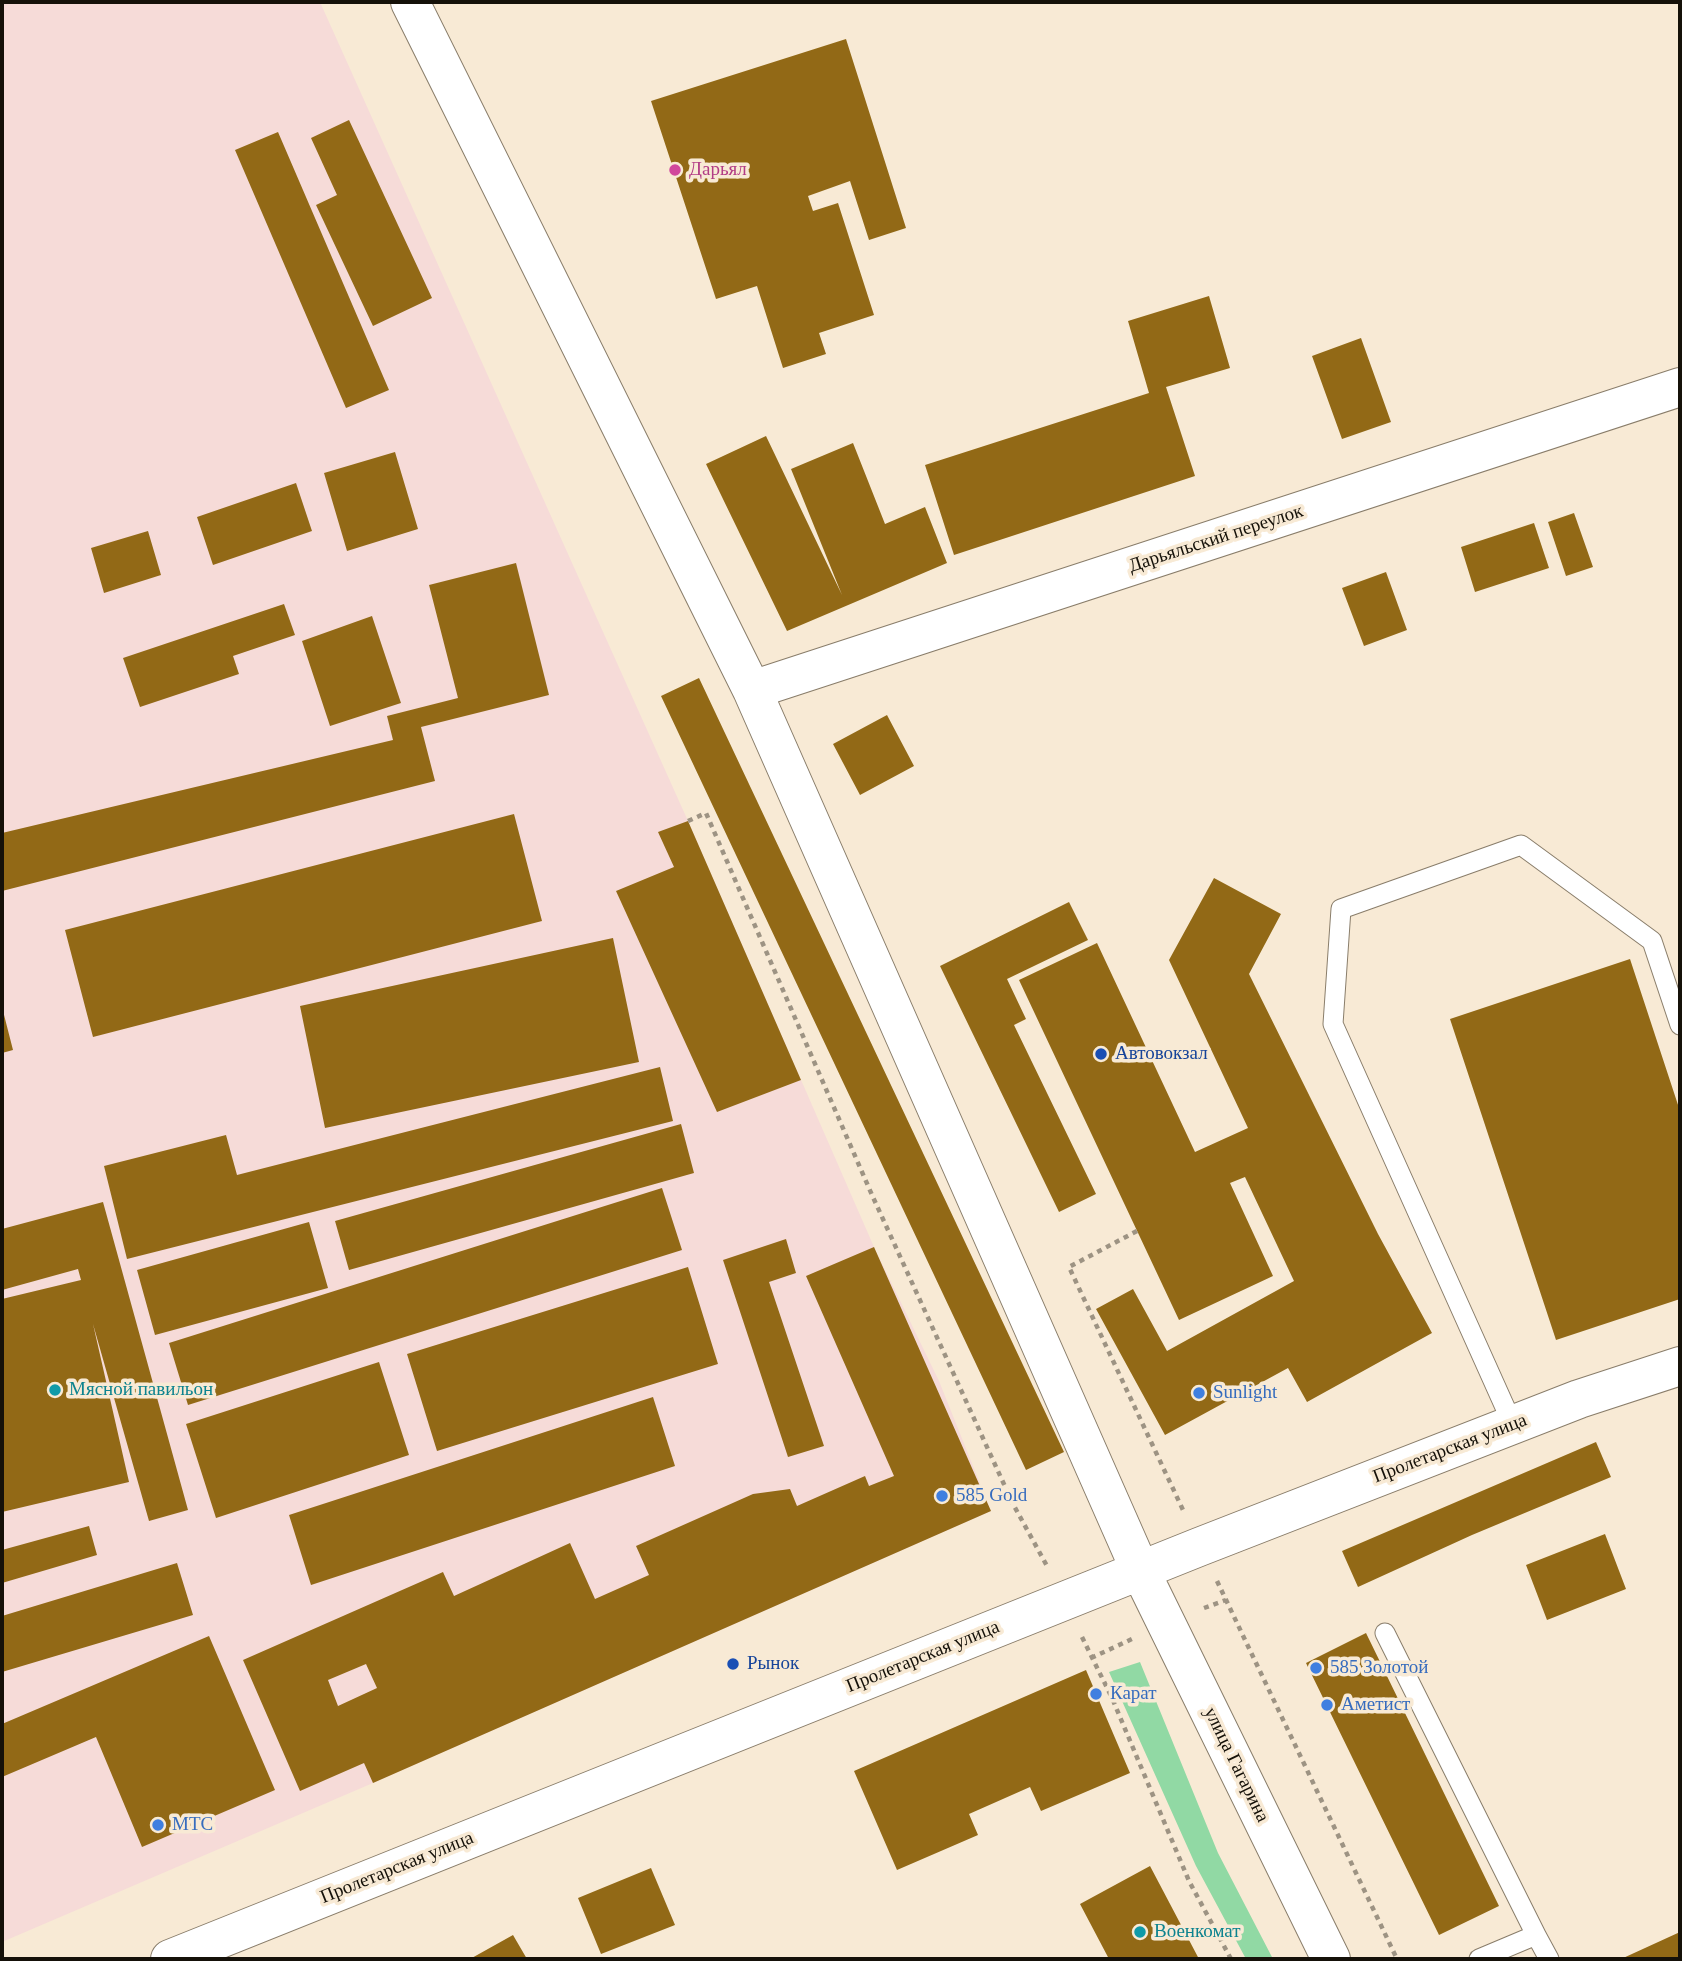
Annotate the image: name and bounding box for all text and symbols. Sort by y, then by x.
place label: Дарьял [689,159,747,181]
marker: Дарьял [667,162,683,178]
street label: Дарьяльский переулок [1126,500,1306,578]
place label: Автовокзал [1115,1043,1208,1065]
marker: Автовокзал [1093,1046,1109,1062]
place label: Мясной павильон [69,1379,213,1401]
marker: Мясной павильон [47,1382,63,1398]
place label: Sunlight [1213,1382,1277,1404]
marker: Sunlight [1191,1385,1207,1401]
street label: Пролетарская улица [1370,1409,1530,1489]
place label: 585 Gold [956,1485,1027,1507]
marker: 585 Gold [934,1488,950,1504]
street label: Пролетарская улица [843,1616,1003,1698]
place label: Рынок [747,1653,799,1675]
marker: Рынок [725,1656,741,1672]
place label: 585 Золотой [1330,1657,1428,1679]
marker: 585 Золотой [1308,1660,1324,1676]
place label: Карат [1110,1683,1157,1705]
marker: Карат [1088,1686,1104,1702]
place label: Аметист [1341,1694,1410,1716]
marker: Аметист [1319,1697,1335,1713]
street label: улица Гагарина [1198,1704,1274,1826]
place label: МТС [172,1814,213,1836]
marker: МТС [150,1817,166,1833]
street label: Пролетарская улица [317,1827,477,1909]
place label: Военкомат [1154,1921,1241,1943]
marker: Военкомат [1132,1924,1148,1940]

